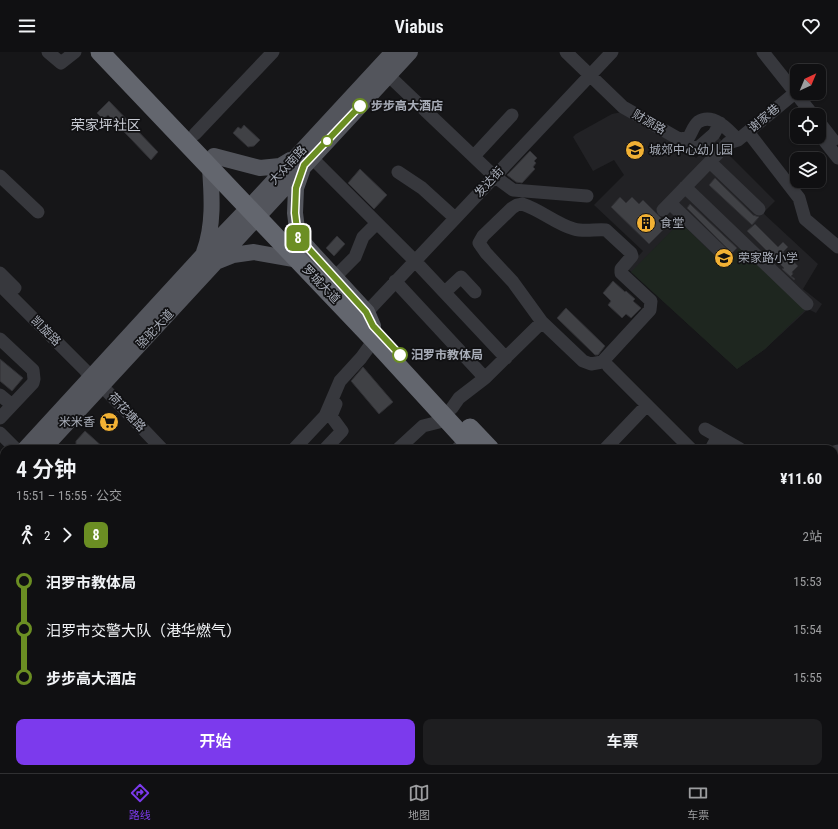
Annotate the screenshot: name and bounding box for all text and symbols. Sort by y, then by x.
icon: menu [16,15,38,37]
icon: heart [800,15,822,37]
text: Viabus [394,16,444,37]
north arrow [790,64,826,100]
map controls [790,64,826,188]
marker: 步步高大酒店 [352,98,368,114]
place label: 步步高大酒店 [371,99,443,113]
street label: 谢家巷 [746,101,782,135]
street label: 财源路 [630,107,668,137]
button: locate [790,108,826,144]
district label: 荣家坪社区 [71,117,141,133]
unlabelled marker [321,135,333,147]
school or university icon: 城郊中心幼儿园 [624,139,646,161]
street label: 大众南路 [267,143,309,187]
place label: 城郊中心幼儿园 [649,143,733,157]
button: layers [790,152,826,188]
street label: 发达街 [472,164,506,200]
building icon: 食堂 [635,212,657,234]
place label: 食堂 [660,216,684,230]
line badge: 8 [285,225,311,251]
text: 8 [294,230,302,246]
school or university icon: 荣家路小学 [713,247,735,269]
place label: 荣家路小学 [738,251,798,265]
street label: 罗城大道 [299,262,343,306]
street label: 骆驼大道 [134,307,176,351]
street label: 凯旋路 [28,313,64,349]
marker: 汨罗市教体局 [392,347,408,363]
place label: 汨罗市教体局 [411,348,483,362]
street label: 荷花塘路 [106,390,148,434]
supermarket icon: 米米香 [98,411,120,433]
place label: 米米香 [59,415,95,429]
text: 4 分钟 [16,457,76,482]
text: ¥11.60 [780,470,822,488]
text: 15:51 – 15:55 · 公交 [16,488,122,503]
icon: walk [16,524,38,546]
icon: forward [56,524,78,546]
text: 8 [92,527,100,543]
text: 2 [44,528,50,543]
text: 2站 [803,529,822,544]
text: 汨罗市教体局 [46,574,136,592]
text: 15:53 [793,574,822,589]
text: 汨罗市交警大队（港华燃气） [46,622,241,640]
text: 15:54 [793,622,822,637]
text: 步步高大酒店 [46,670,136,688]
text: 15:55 [793,670,822,685]
button: 开始 [16,719,415,765]
button: 车票 [423,719,822,765]
tab: 路线 [129,782,151,822]
tab: 地图 [408,782,430,822]
tab: 车票 [687,782,709,822]

